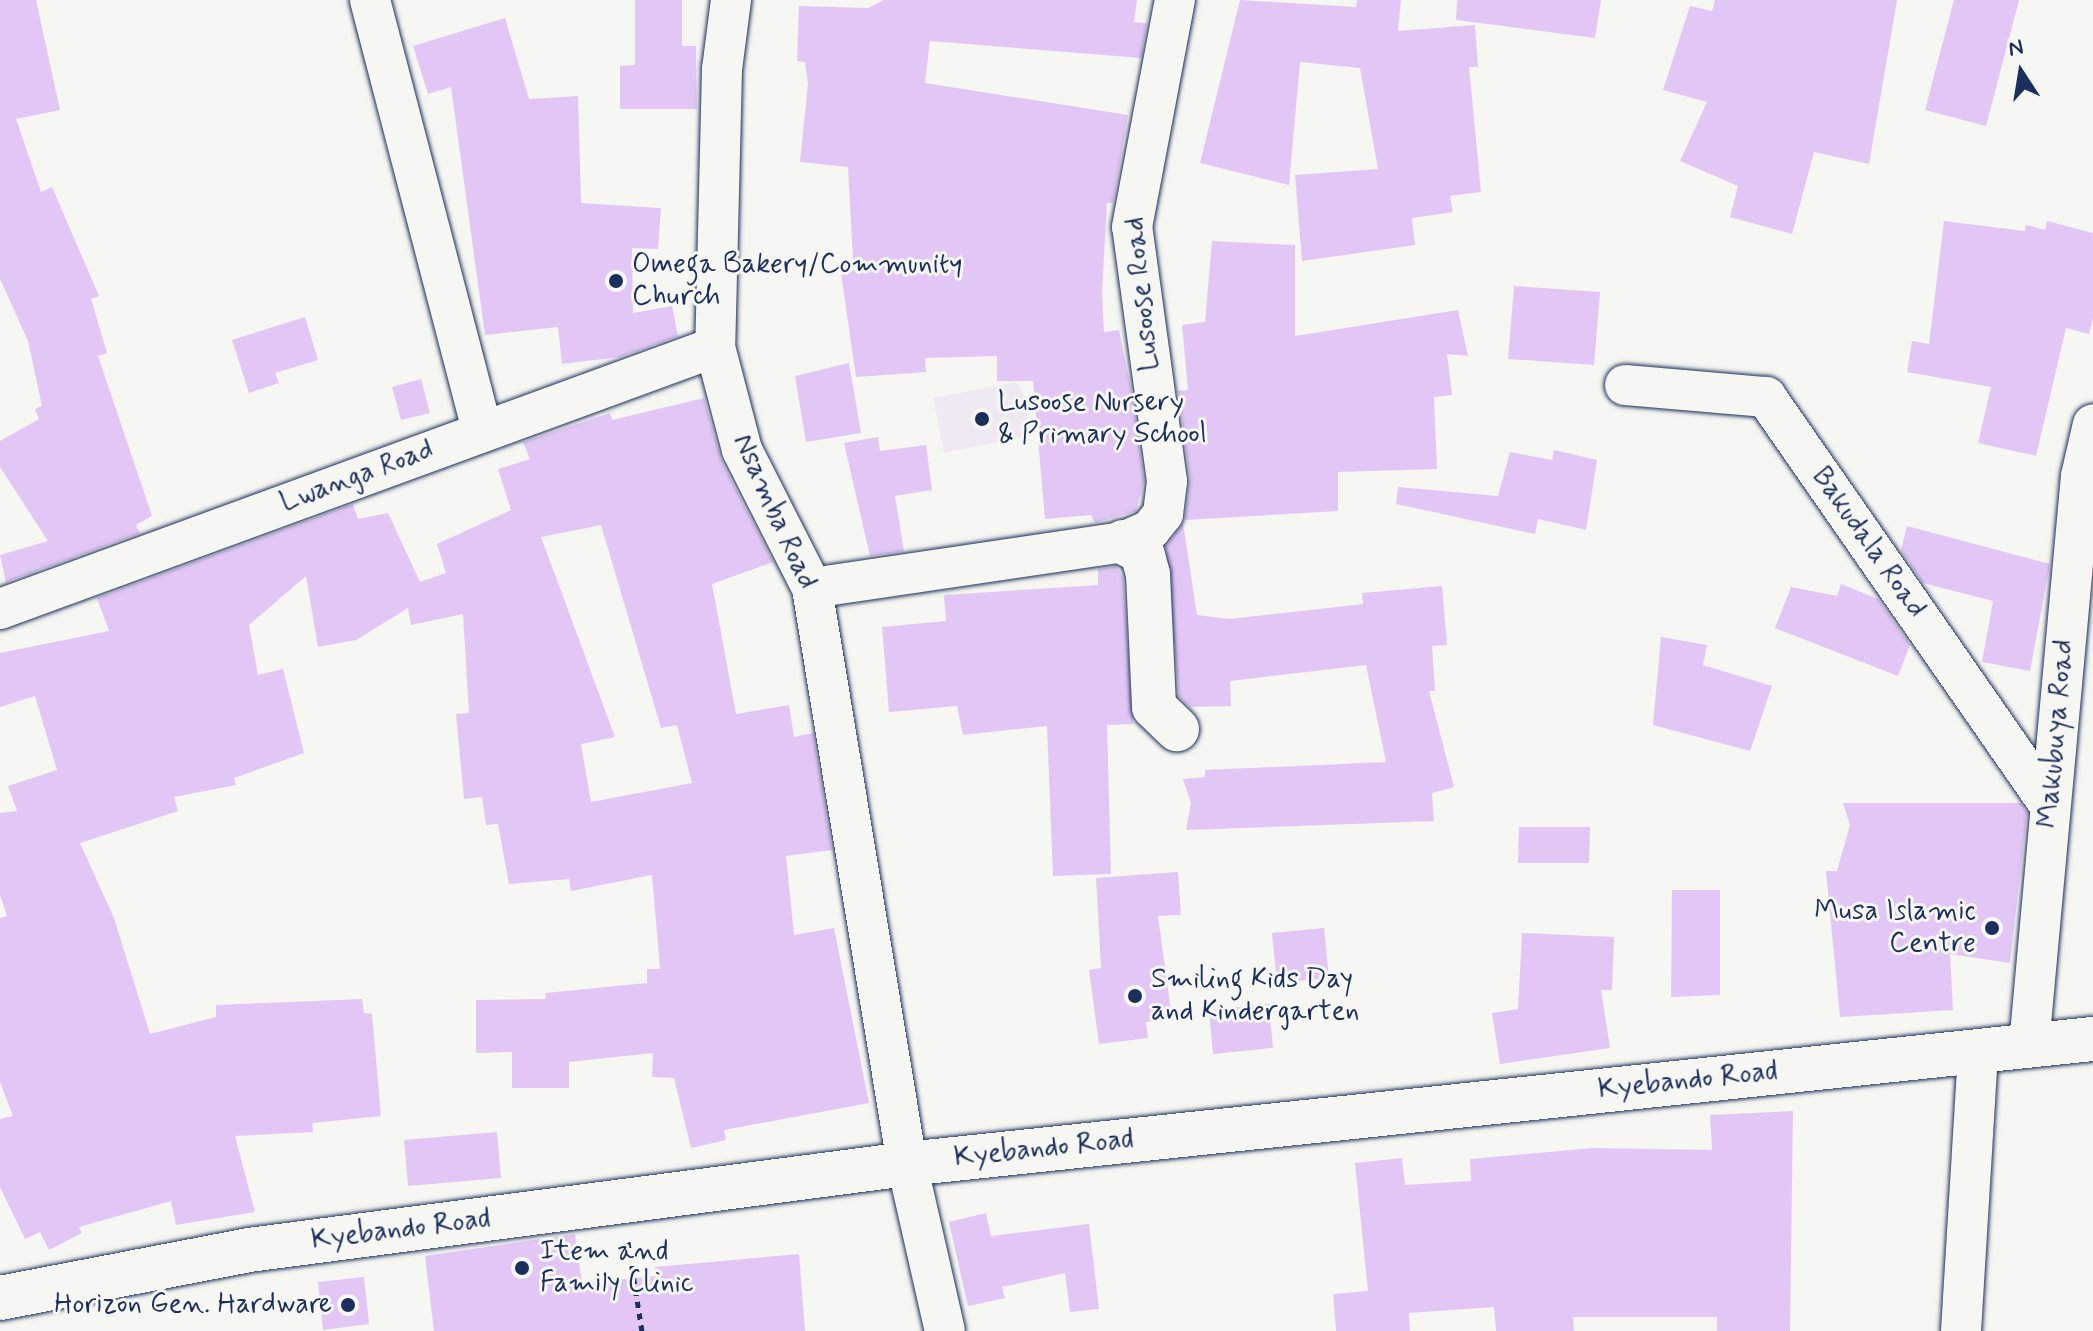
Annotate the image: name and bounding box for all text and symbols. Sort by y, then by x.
north arrow [1981,32,2061,112]
text: N [2006,33,2026,64]
street label: Lusoose Road [1118,217,1168,371]
place label: Omega Bakery/Community Church [632,248,965,314]
marker: Omega Bakery/Community Church [607,272,625,290]
place label: Lusoose Nursery & Primary School [998,386,1207,452]
marker: Lusoose Nursery & Primary School [973,410,991,428]
street label: Nsamba Road [725,429,823,595]
street label: Lwanga Road [275,434,439,520]
street label: Bakudala Road [1804,462,1932,624]
street label: Makubuya Road [2032,640,2082,828]
place label: Musa Islamic Centre [1809,895,1976,961]
marker: Musa Islamic Centre [1983,919,2001,937]
place label: Smiling Kids Day and Kindergarten [1151,963,1370,1029]
marker: Smiling Kids Day and Kindergarten [1126,987,1144,1005]
street label: Kyebando Road [1597,1055,1779,1107]
street label: Kyebando Road [953,1123,1135,1175]
street label: Kyebando Road [310,1202,492,1258]
place label: Item and Family Clinic [540,1235,697,1301]
marker: Item and Family Clinic [511,1257,533,1279]
place label: Horizon Gen. Hardware [61,1288,332,1322]
marker: Horizon Gen. Hardware [339,1296,357,1314]

